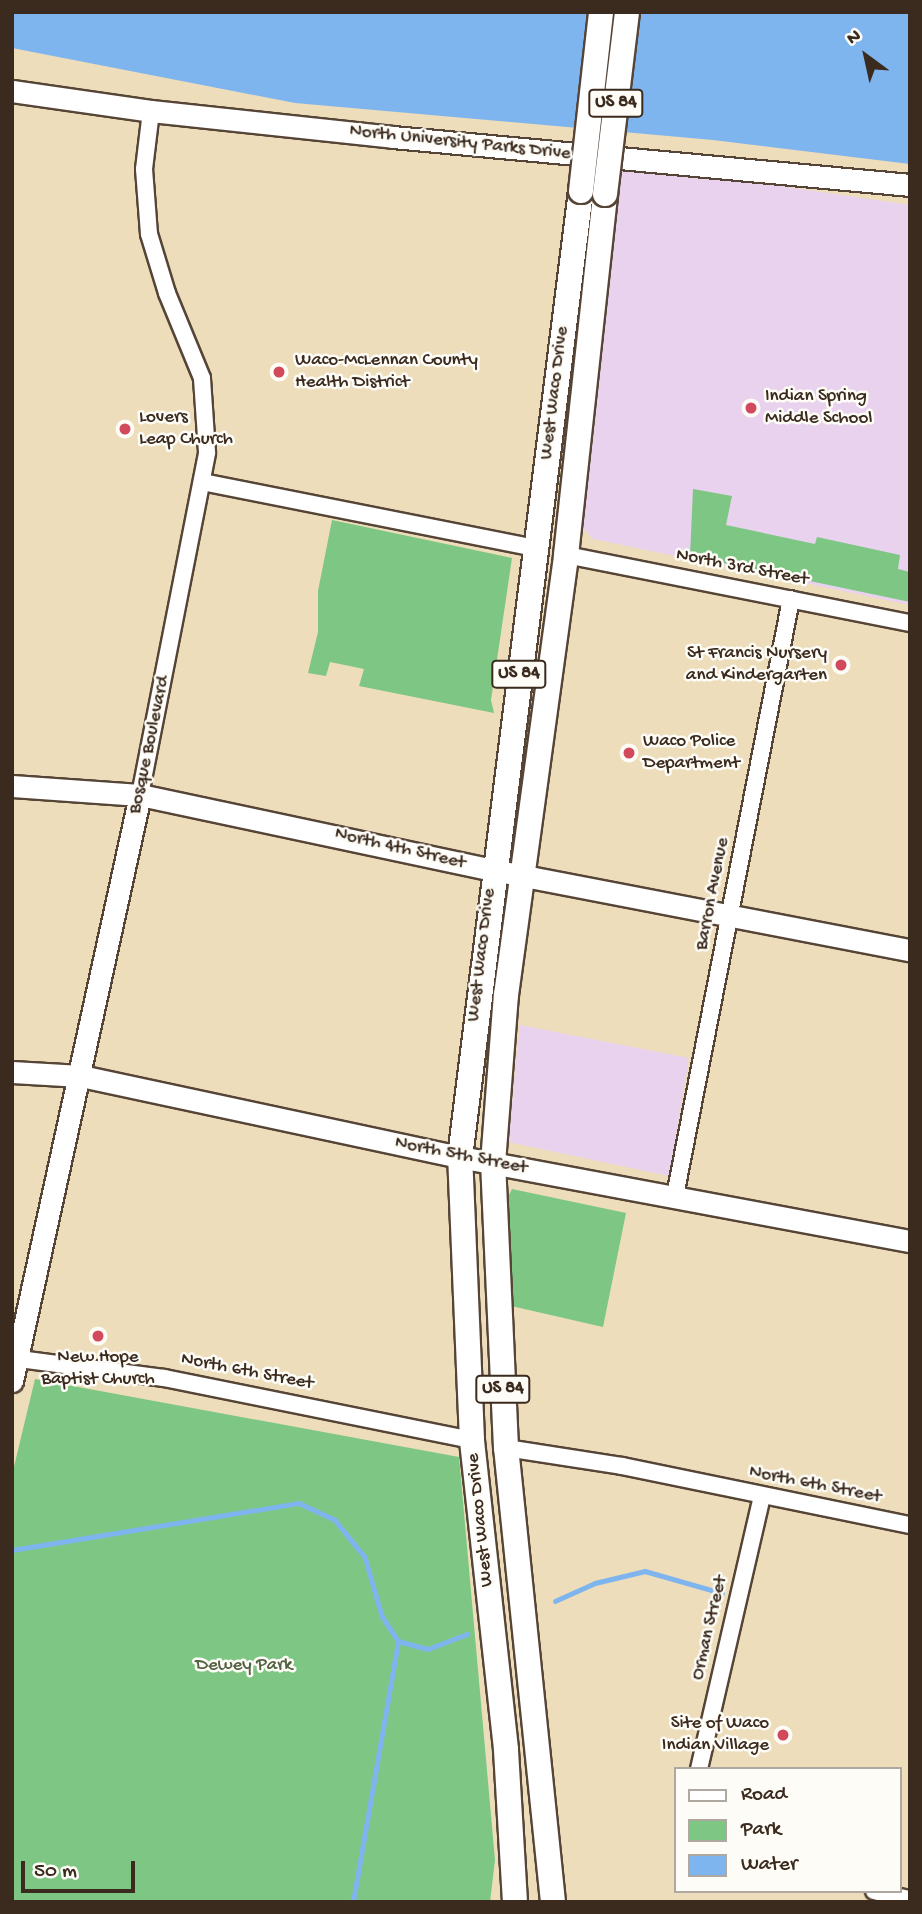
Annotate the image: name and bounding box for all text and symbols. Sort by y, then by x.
north arrow [831,21,901,91]
text: N [843,25,866,51]
road number: US 84 [588,88,644,118]
street label: North University Parks Drive [348,120,572,166]
street label: West Waco Drive [536,325,574,461]
place label: Waco-McLennan County Health District [295,350,478,394]
marker: Waco-McLennan County Health District [269,362,289,382]
place label: Indian Spring Middle School [765,386,872,430]
marker: Indian Spring Middle School [743,400,759,416]
place label: Lovers Leap Church [139,407,233,451]
marker: Lovers Leap Church [117,421,133,437]
street label: North 3rd Street [674,544,810,592]
place label: St Francis Nursery and Kindergarten [686,643,827,687]
marker: St Francis Nursery and Kindergarten [833,657,849,673]
road number: US 84 [491,660,547,688]
street label: Bosque Boulevard [124,674,176,816]
place label: Waco Police Department [643,731,740,775]
marker: Waco Police Department [621,745,637,761]
street label: North 4th Street [332,823,468,875]
street label: Barron Avenue [691,836,735,952]
street label: West Waco Drive [463,887,501,1023]
street label: North 5th Street [393,1132,529,1180]
marker: New Hope Baptist Church [90,1328,106,1344]
place label: New Hope Baptist Church [41,1347,155,1391]
street label: North 6th Street [179,1348,315,1396]
road number: US 84 [475,1374,531,1404]
street label: West Waco Drive [463,1452,499,1588]
street label: North 6th Street [747,1461,883,1509]
street label: Orman Street [687,1574,733,1682]
park label: Dewey Park [196,1655,292,1677]
place label: Site of Waco Indian Village [662,1713,769,1757]
marker: Site of Waco Indian Village [775,1727,791,1743]
legend [674,1767,901,1893]
text: Road [741,1783,787,1808]
text: Park [741,1818,781,1843]
scale bar [24,1848,138,1892]
text: Water [741,1853,797,1878]
text: 50 m [34,1860,77,1885]

